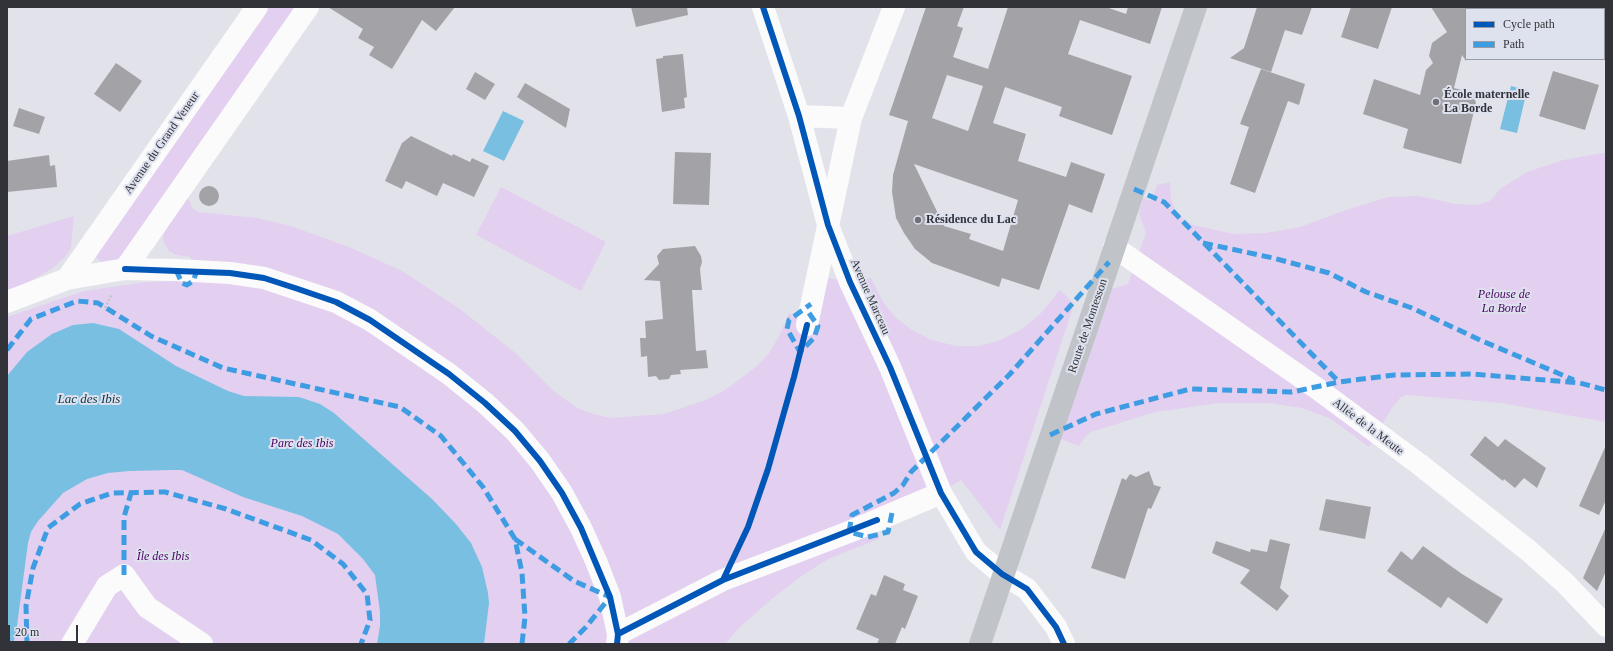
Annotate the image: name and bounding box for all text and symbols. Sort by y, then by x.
legend [1465,8,1605,60]
text: Cycle path [1503,17,1555,31]
text: Path [1503,37,1524,51]
place label: École maternelle La Borde [1444,88,1530,116]
street label: Avenue du Grand Veneur [121,89,203,197]
marker: École maternelle La Borde [1431,97,1441,107]
place label: Résidence du Lac [926,213,1016,227]
marker: Résidence du Lac [913,215,923,225]
street label: Avenue Marceau [847,257,893,337]
street label: Route de Montesson [1065,277,1111,375]
park label: Pelouse de La Borde [1478,288,1530,316]
water label: Lac des Ibis [58,392,120,408]
street label: Allée de la Meute [1329,395,1407,459]
park label: Parc des Ibis [271,437,333,451]
park label: Île des Ibis [137,550,189,564]
scale bar [10,617,80,643]
text: 20 m [15,625,39,639]

